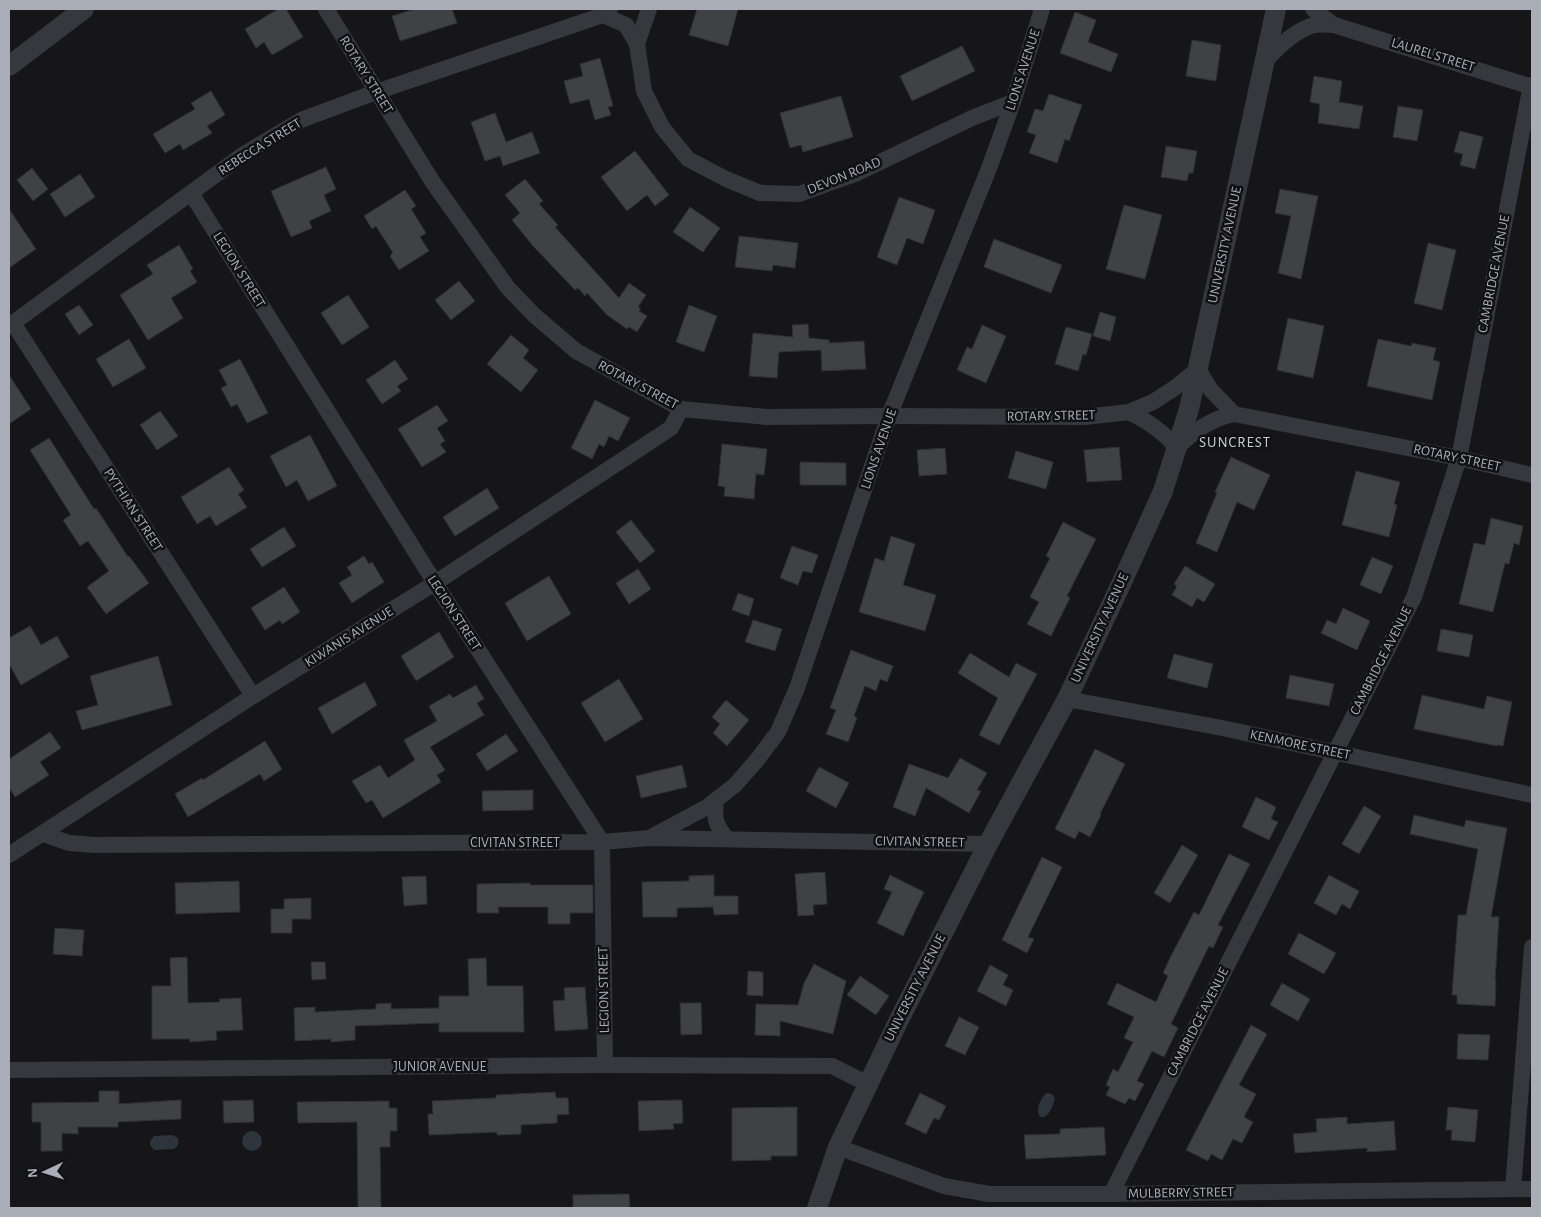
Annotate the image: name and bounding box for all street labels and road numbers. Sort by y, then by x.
street label: LIONS AVENUE [1003,28,1043,112]
street label: ROTARY STREET [337,34,395,116]
street label: LAUREL STREET [1390,36,1477,74]
street label: REBECCA STREET [216,116,304,178]
street label: DEVON ROAD [805,155,883,197]
street label: UNIVERSITY AVENUE [1206,185,1244,304]
street label: CAMBRIDGE AVENUE [1476,214,1512,334]
street label: LEGION STREET [210,230,268,310]
street label: ROTARY STREET [596,358,681,412]
street label: LIONS AVENUE [859,407,899,491]
street label: ROTARY STREET [1007,408,1096,424]
street label: ROTARY STREET [1412,442,1502,474]
street label: PYTHIAN STREET [101,466,165,554]
street label: UNIVERSITY AVENUE [1069,571,1131,685]
street label: LEGION STREET [425,573,483,653]
street label: KIWANIS AVENUE [302,604,396,670]
street label: CAMBRIDGE AVENUE [1348,604,1414,717]
street label: KENMORE STREET [1249,728,1352,762]
street label: CIVITAN STREET [875,834,965,850]
street label: CIVITAN STREET [470,836,560,850]
street label: UNIVERSITY AVENUE [882,932,948,1044]
street label: LEGION STREET [596,947,612,1033]
street label: CAMBRIDGE AVENUE [1165,965,1231,1078]
street label: JUNIOR AVENUE [394,1060,487,1074]
street label: MULBERRY STREET [1128,1185,1234,1201]

